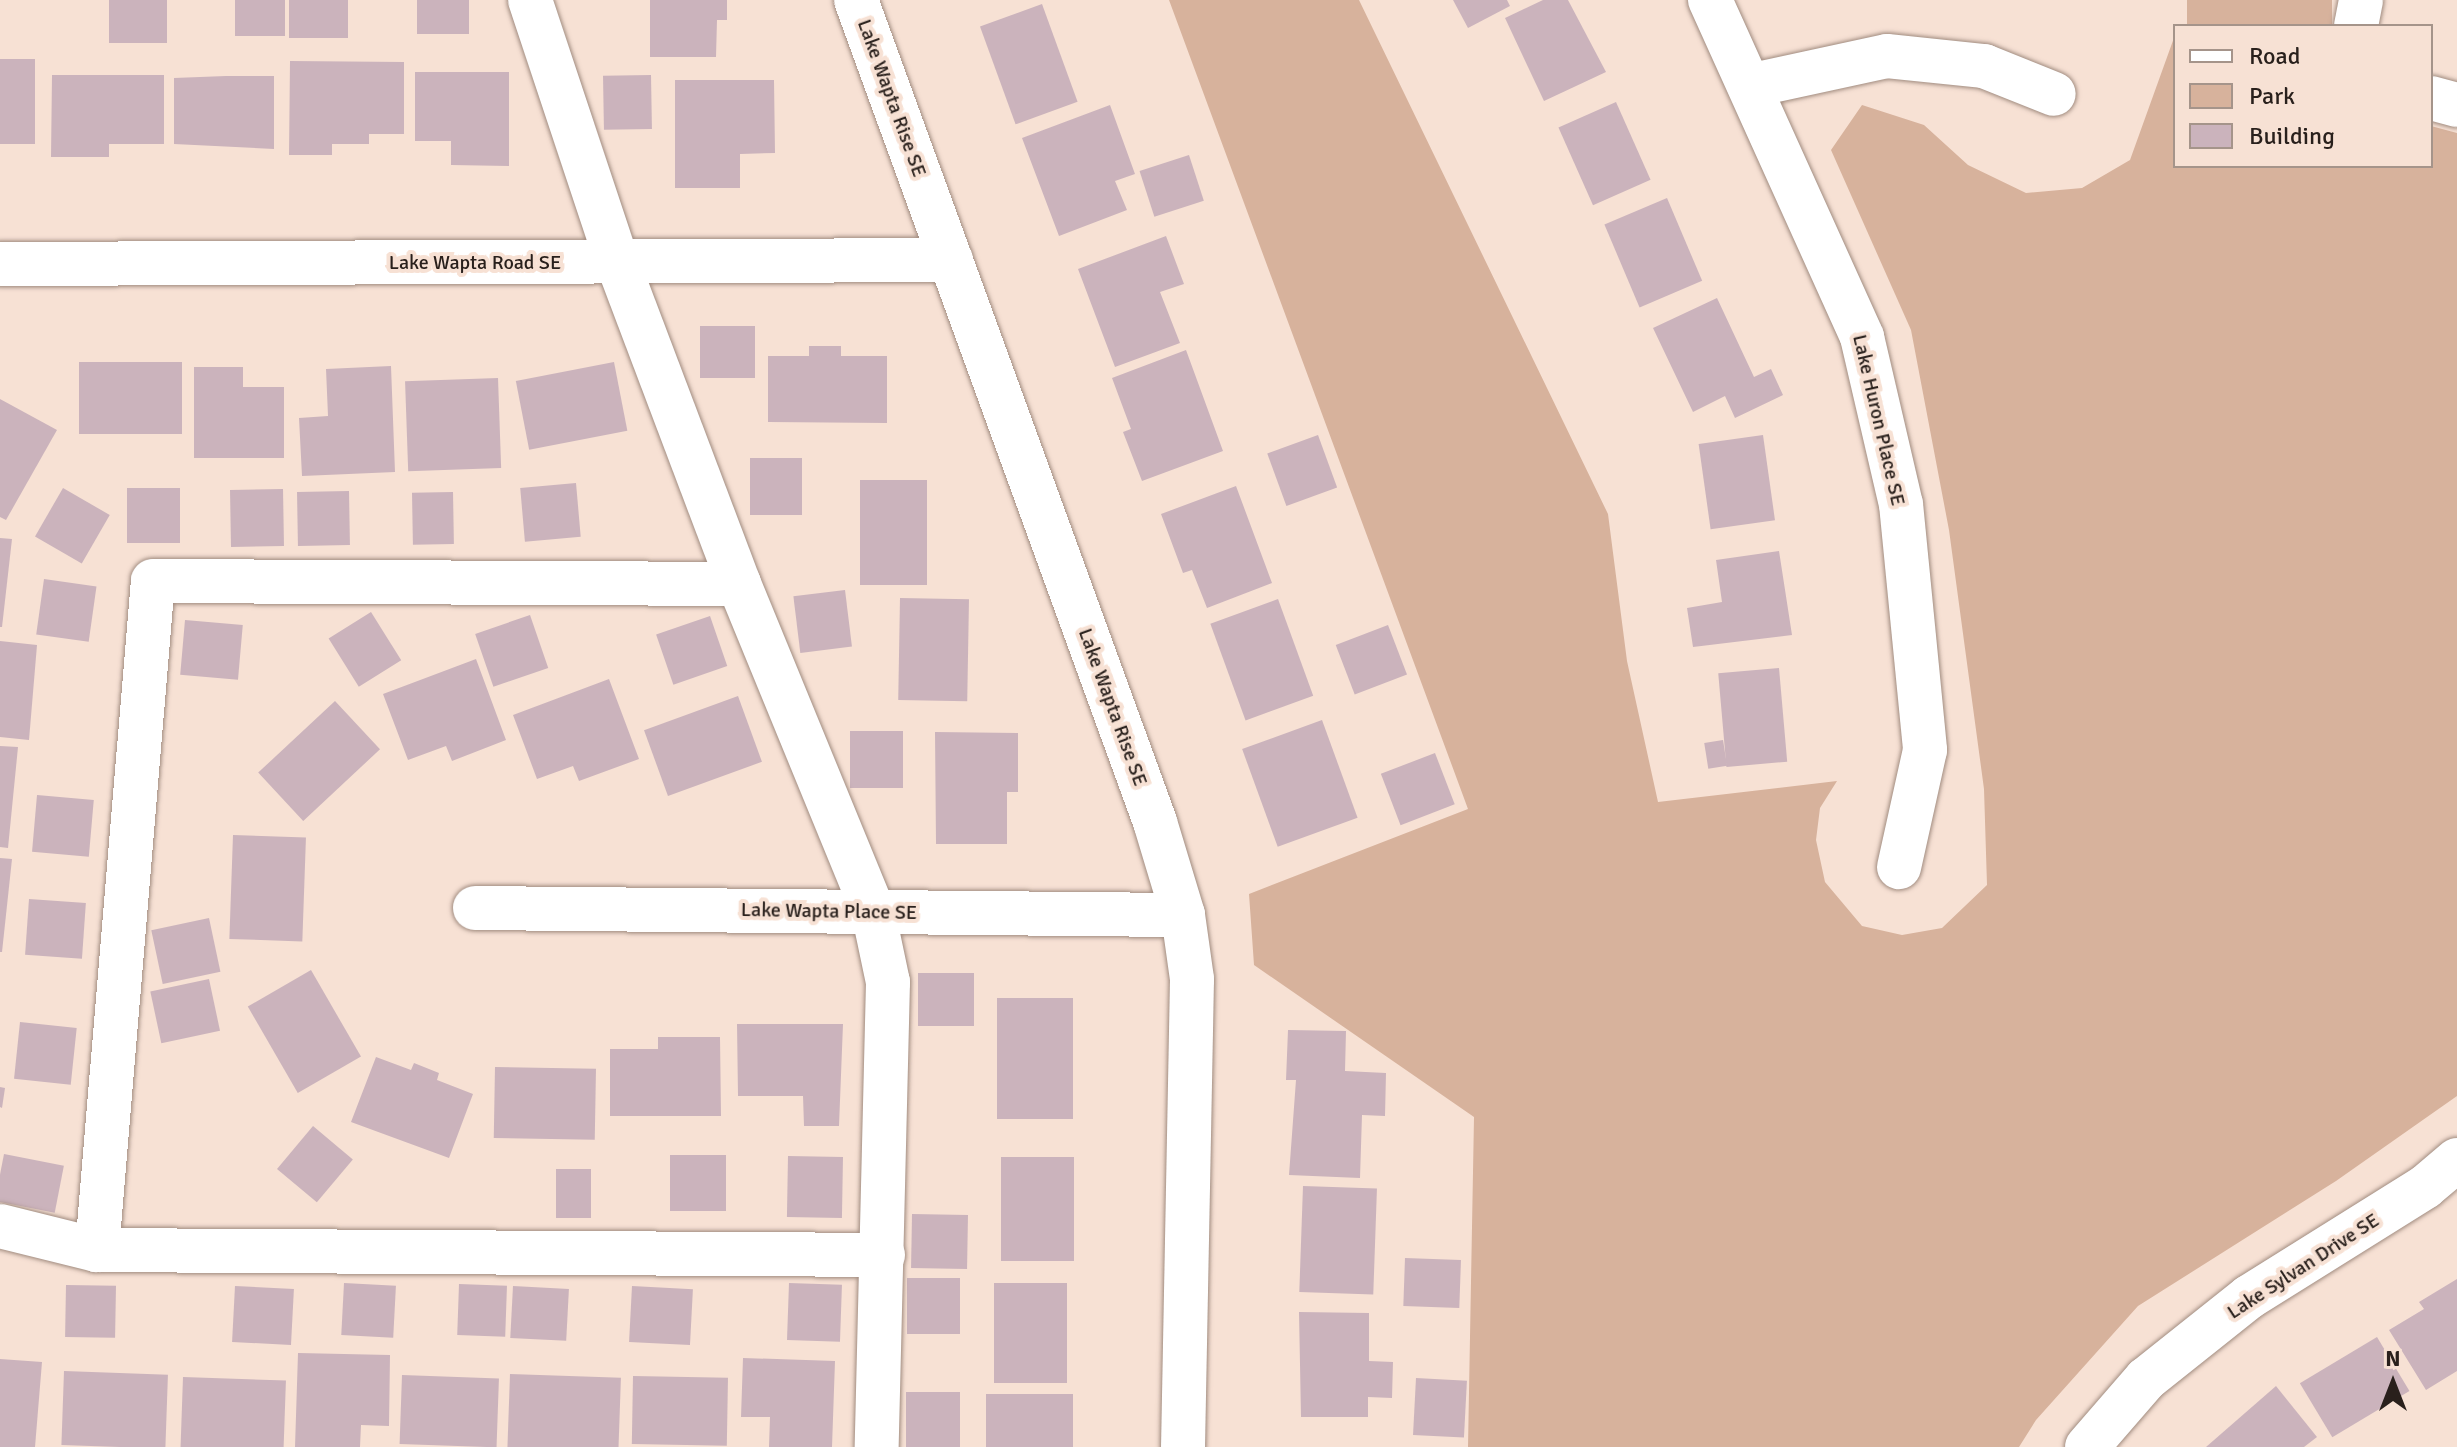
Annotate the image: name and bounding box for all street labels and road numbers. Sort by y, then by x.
street label: Lake Wapta Rise SE [852,16,932,180]
street label: Lake Wapta Road SE [389,250,561,274]
street label: Lake Huron Place SE [1848,332,1910,508]
street label: Lake Wapta Rise SE [1073,625,1153,789]
street label: Lake Wapta Place SE [741,897,917,925]
street label: Lake Sylvan Drive SE [2223,1208,2383,1324]

